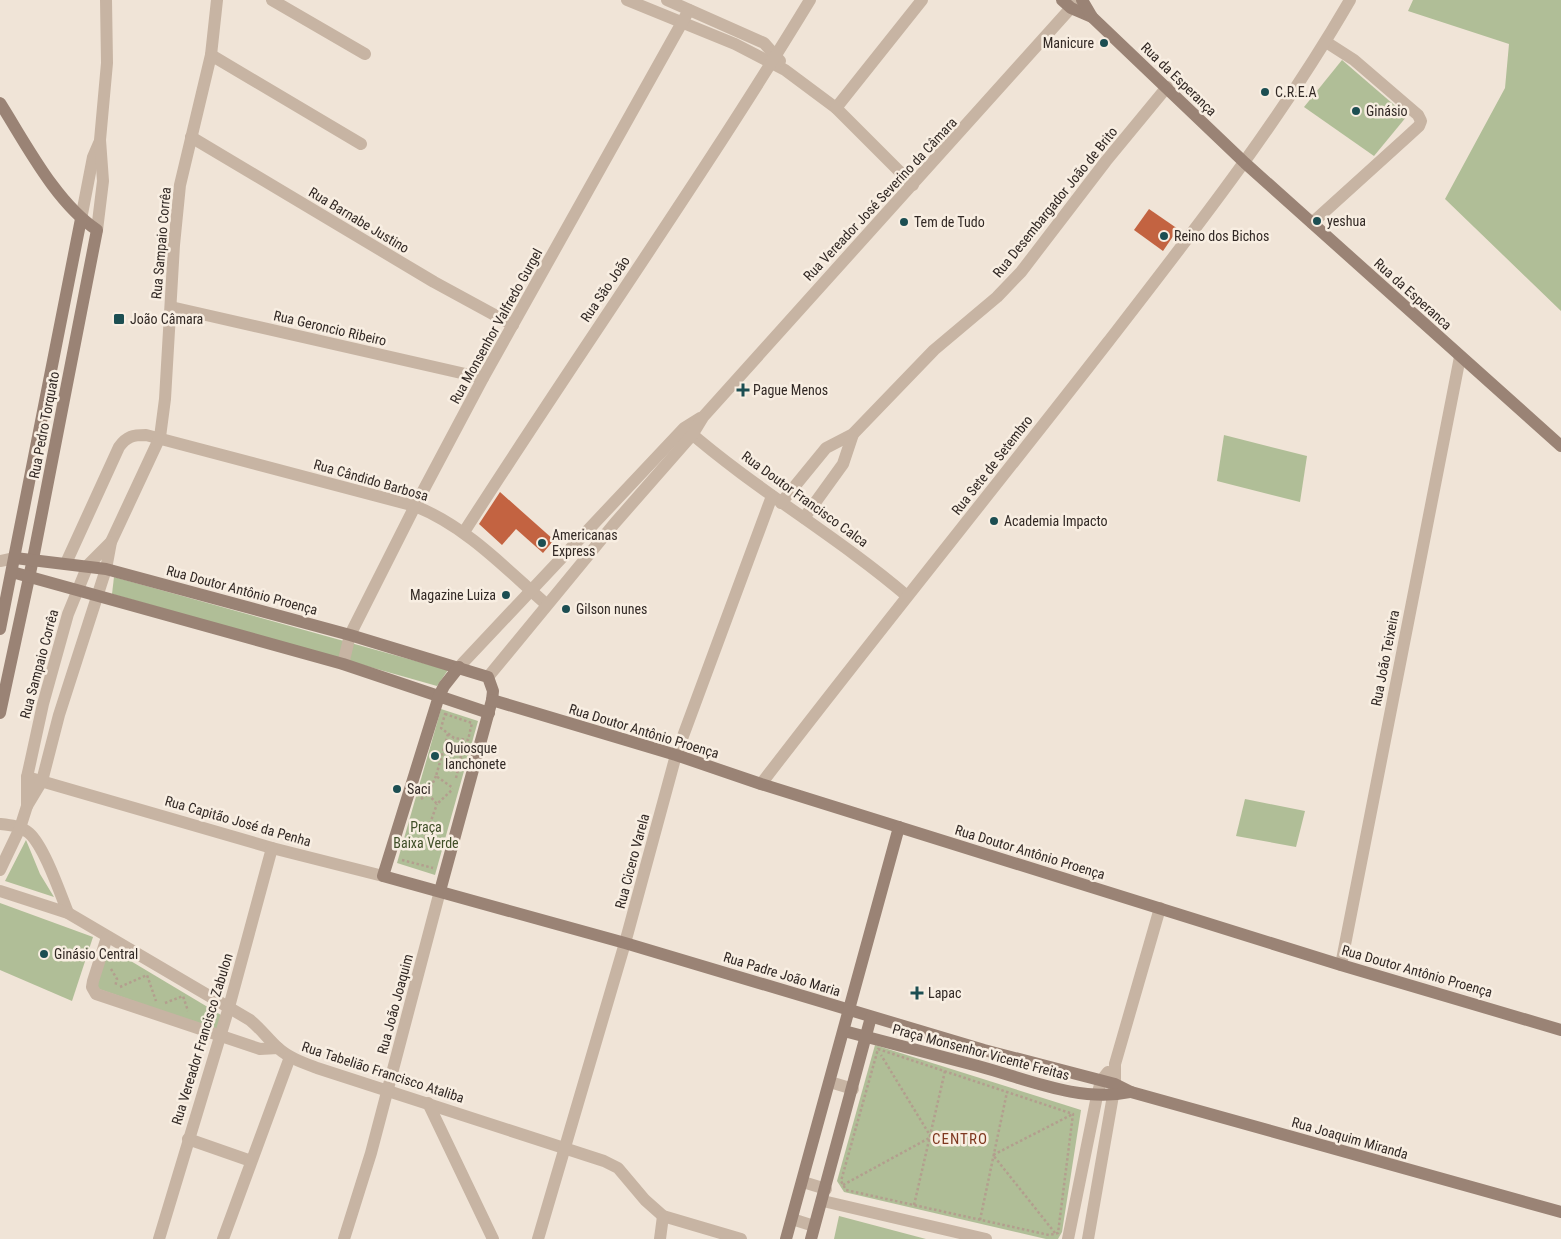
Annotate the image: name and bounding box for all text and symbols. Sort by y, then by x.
place label: Manicure [1043,35,1094,51]
marker: Manicure [1098,37,1110,49]
street label: Rua da Esperança [1138,39,1220,119]
place label: C.R.E.A [1275,84,1316,100]
marker: C.R.E.A [1259,86,1271,98]
place label: Ginásio [1366,103,1408,119]
marker: Ginásio [1350,105,1362,117]
street label: Rua Vereador José Severino da Câmara [800,114,960,284]
street label: Rua Desembargador João de Brito [989,124,1121,280]
street label: Rua Barnabe Justino [306,184,412,256]
street label: Rua Sampaio Corrêa [148,186,174,300]
place label: yeshua [1327,213,1366,229]
place label: Tem de Tudo [914,214,985,230]
marker: yeshua [1311,215,1323,227]
marker: Tem de Tudo [898,216,910,228]
place label: Reino dos Bichos [1174,228,1269,244]
marker: Reino dos Bichos [1158,230,1170,242]
street label: Rua Monsenhor Valfredo Gurgel [447,246,545,406]
street label: Rua São João [577,253,633,325]
street label: Rua da Esperanca [1371,255,1455,333]
street label: Rua Geroncio Ribeiro [272,307,388,349]
place label: João Câmara [130,311,203,327]
marker: João Câmara [112,312,126,326]
street label: Rua Pedro Torquato [26,370,62,480]
place label: Pague Menos [753,382,828,398]
marker: Pague Menos [737,384,749,396]
street label: Rua Sete de Setembro [948,412,1036,518]
street label: Rua Doutor Francisco Calca [739,448,871,550]
street label: Rua Cândido Barbosa [312,456,430,504]
place label: Academia Impacto [1004,513,1108,529]
marker: Academia Impacto [988,515,1000,527]
place label: Americanas Express [552,527,618,559]
marker: Americanas Express [536,537,548,549]
street label: Rua Doutor Antônio Proença [165,562,319,618]
place label: Magazine Luiza [410,587,496,603]
marker: Magazine Luiza [500,589,512,601]
place label: Gilson nunes [576,601,647,617]
marker: Gilson nunes [560,603,572,615]
street label: Rua Sampaio Corrêa [17,608,61,720]
street label: Rua João Teixeira [1368,609,1402,707]
street label: Rua Doutor Antônio Proença [567,701,721,761]
place label: Quiosque lanchonete [445,740,506,772]
marker: Quiosque lanchonete [429,750,441,762]
place label: Saci [407,781,431,797]
marker: Saci [391,783,403,795]
street label: Rua Capitão José da Penha [163,792,313,850]
street label: Rua Cicero Varela [612,812,652,910]
park label: Praça Baixa Verde [393,819,459,851]
street label: Rua Doutor Antônio Proença [953,822,1107,882]
street label: Rua Doutor Antônio Proença [1340,942,1494,1000]
place label: Ginásio Central [54,946,138,962]
marker: Ginásio Central [38,948,50,960]
street label: Rua Padre João Maria [722,949,842,999]
street label: Rua Vereador Francisco Zabulon [168,951,236,1127]
street label: Rua João Joaquim [374,952,416,1056]
place label: Lapac [928,985,961,1001]
marker: Lapac [910,986,924,1000]
street label: Praça Monsenhor Vicente Freitas [891,1021,1071,1083]
street label: Rua Tabelião Francisco Ataliba [300,1038,466,1106]
street label: Rua Joaquim Miranda [1290,1114,1410,1162]
district label: CENTRO [932,1130,988,1148]

